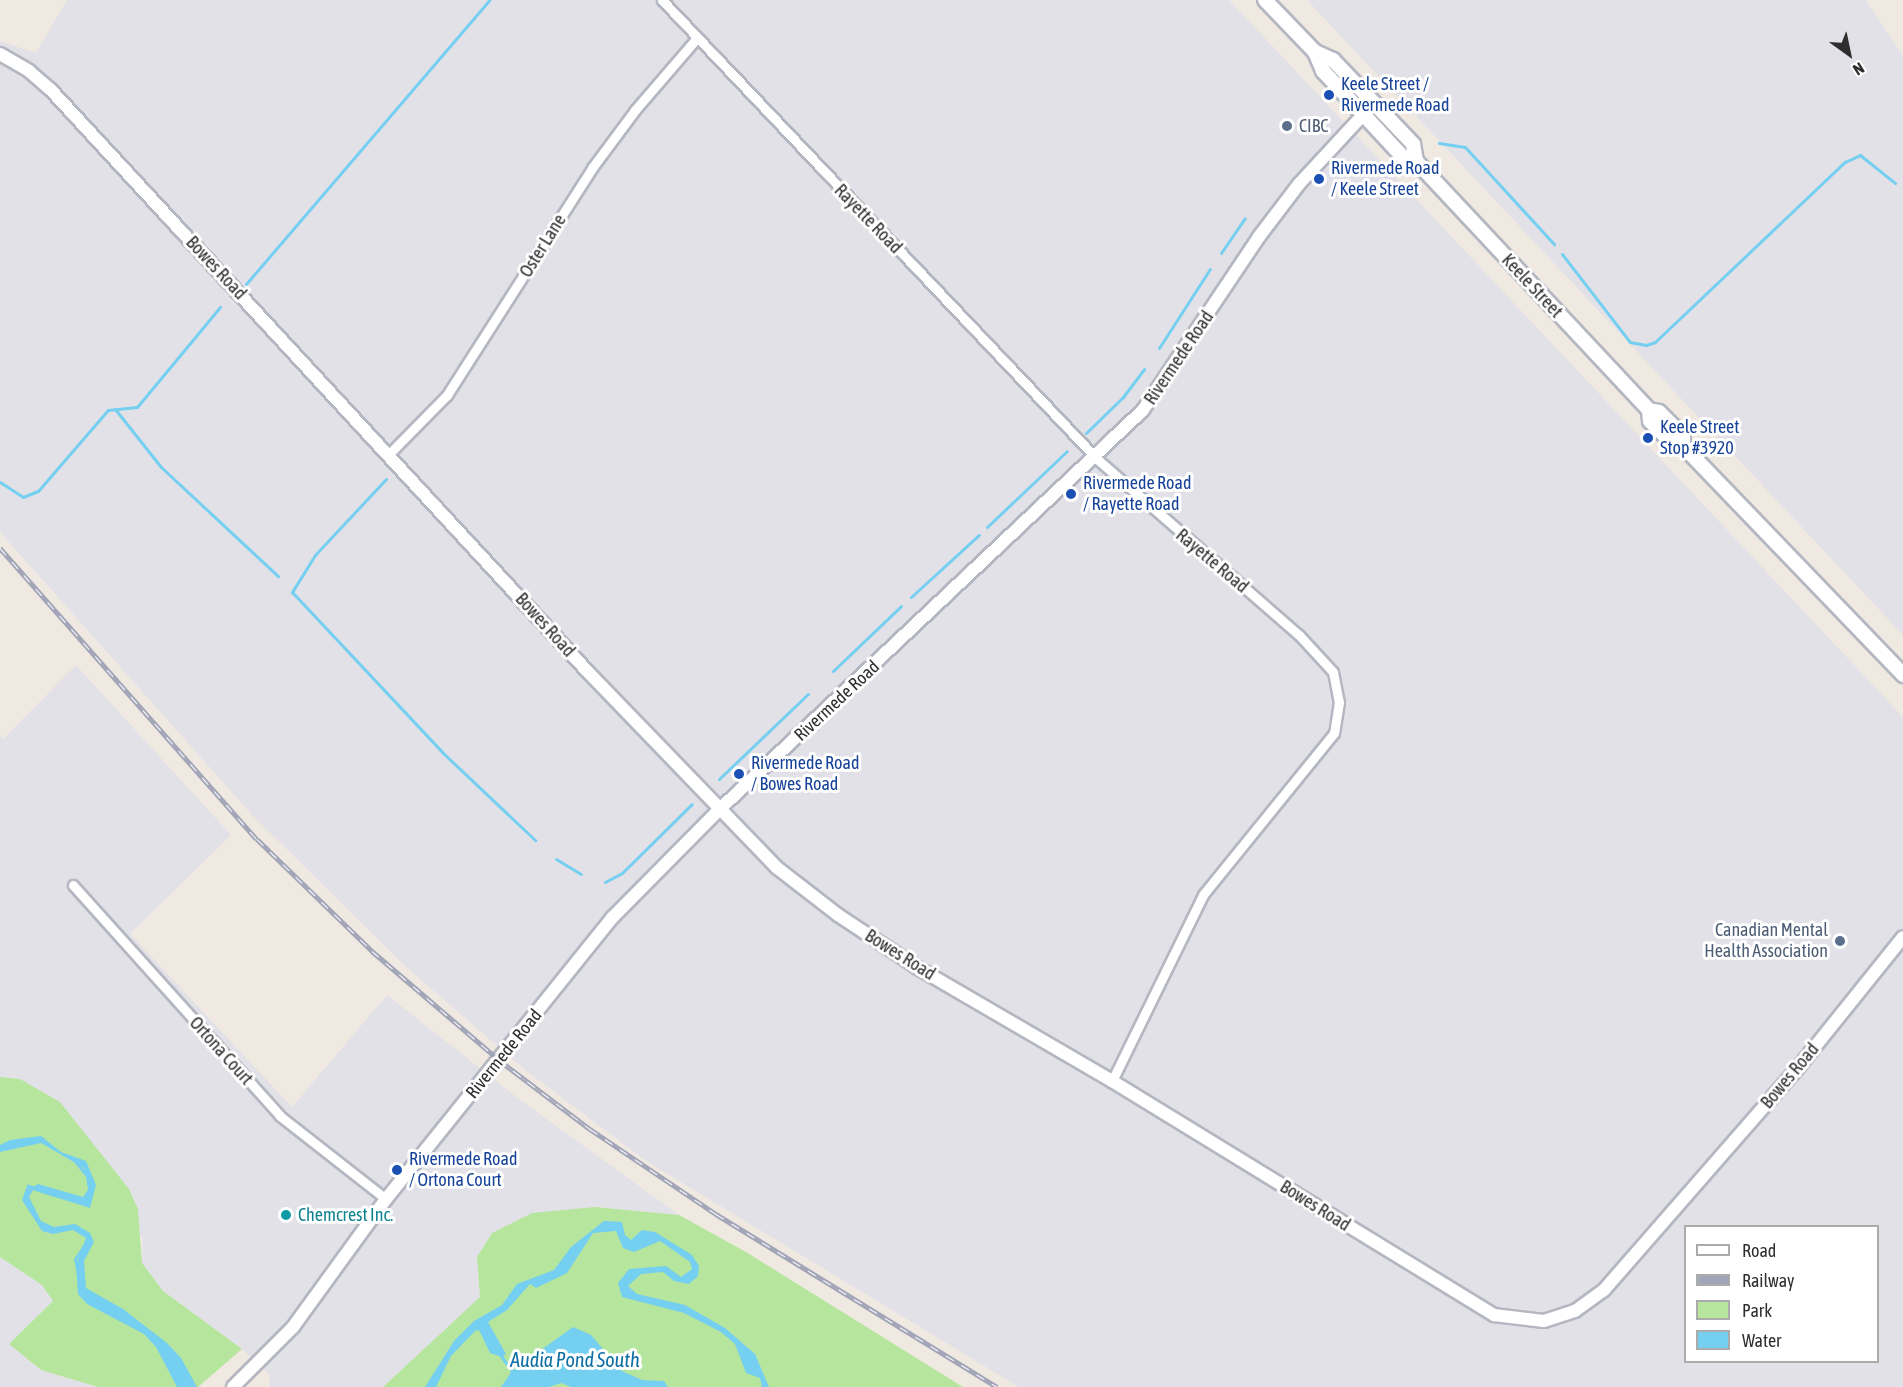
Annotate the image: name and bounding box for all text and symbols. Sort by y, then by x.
north arrow [1819,24,1879,84]
text: N [1850,59,1868,79]
place label: Keele Street / Rivermede Road [1341,74,1449,116]
marker: Keele Street / Rivermede Road [1322,88,1336,102]
place label: CIBC [1299,115,1328,137]
marker: CIBC [1280,119,1294,133]
place label: Rivermede Road / Keele Street [1331,158,1439,201]
marker: Rivermede Road / Keele Street [1312,172,1326,186]
street label: Rayette Road [830,180,906,258]
street label: Oster Lane [515,211,571,281]
street label: Bowes Road [181,232,251,304]
street label: Keele Street [1497,250,1567,322]
street label: Rivermede Road [1140,307,1218,409]
place label: Keele Street Stop #3920 [1660,417,1739,460]
marker: Keele Street Stop #3920 [1641,431,1655,445]
place label: Rivermede Road / Rayette Road [1083,473,1191,516]
marker: Rivermede Road / Rayette Road [1064,487,1078,501]
street label: Rayette Road [1171,524,1253,598]
street label: Bowes Road [511,589,579,661]
street label: Rivermede Road [790,656,884,746]
place label: Rivermede Road / Bowes Road [751,753,859,795]
marker: Rivermede Road / Bowes Road [732,767,746,781]
place label: Canadian Mental Health Association [1704,920,1828,962]
street label: Bowes Road [861,925,939,985]
marker: Canadian Mental Health Association [1833,934,1847,948]
street label: Rivermede Road [461,1005,547,1103]
street label: Ortona Court [185,1012,257,1090]
street label: Bowes Road [1756,1039,1824,1113]
place label: Rivermede Road / Ortona Court [409,1149,517,1192]
marker: Rivermede Road / Ortona Court [390,1163,404,1177]
street label: Bowes Road [1276,1176,1354,1236]
place label: Chemcrest Inc. [298,1204,393,1226]
marker: Chemcrest Inc. [279,1208,293,1222]
legend [1684,1225,1879,1363]
text: Road [1742,1240,1776,1261]
text: Railway [1742,1270,1794,1291]
text: Park [1742,1300,1772,1321]
text: Water [1742,1330,1781,1351]
water label: Audia Pond South [510,1347,640,1371]

